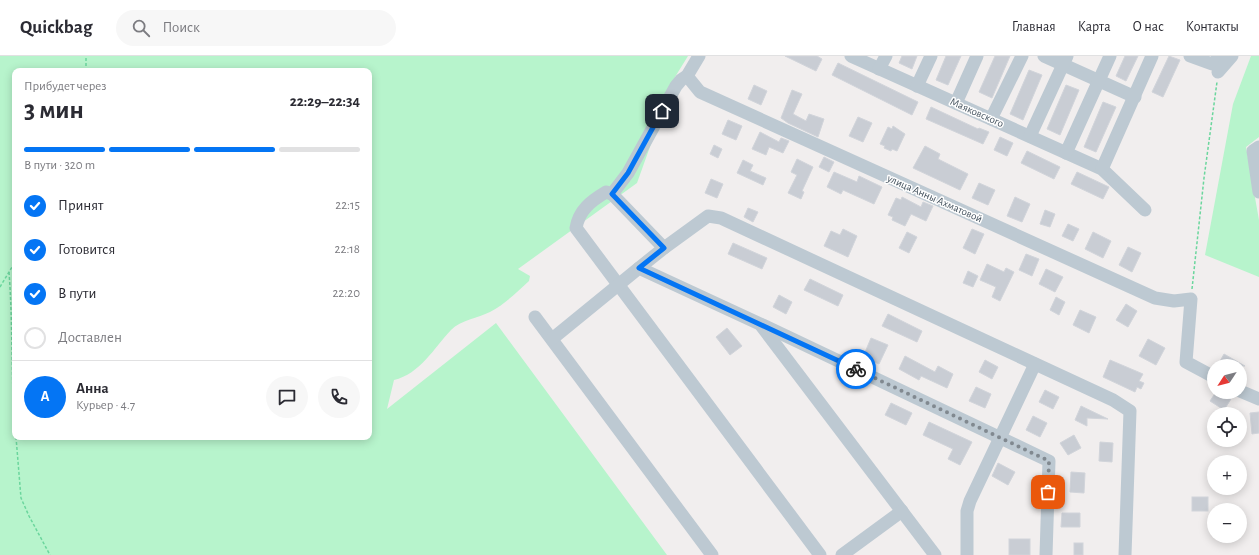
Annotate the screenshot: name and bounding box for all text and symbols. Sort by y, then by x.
search box [116,10,396,46]
icon: search [130,17,152,39]
text: Quickbag [20,18,92,37]
text: Поиск [162,20,200,35]
text: Главная [1012,20,1056,34]
text: Карта [1078,20,1111,34]
text: О нас [1133,20,1164,34]
text: Контакты [1186,20,1239,34]
text: Прибудет через [24,80,106,93]
text: 22:29–22:34 [290,94,360,109]
pin [645,94,679,128]
street label: Маяковского [948,96,1005,129]
text: 3 мин [24,97,84,123]
icon: home [651,100,673,122]
text: В пути · 320 m [24,159,95,172]
street label: улица Анны Ахматовой [885,172,984,224]
icon: check [24,195,46,217]
text: Принят [58,198,103,213]
text: 22:15 [335,199,360,212]
icon: check [24,239,46,261]
text: Готовится [58,242,115,257]
text: 22:18 [335,243,360,256]
icon: check [24,283,46,305]
text: В пути [58,286,96,301]
text: 22:20 [332,287,360,300]
text: Доставлен [58,330,122,345]
courier [836,349,876,389]
icon: bike [845,358,867,380]
north arrow [1207,359,1247,399]
map controls [1207,359,1247,543]
button: chat [266,376,308,418]
button: phone [318,376,360,418]
text: Анна [76,381,109,396]
text: А [40,389,50,404]
text: Курьер · 4.7 [76,399,135,412]
button: locate [1207,407,1247,447]
button: + [1207,455,1247,495]
pin [1031,475,1065,509]
icon: bag [1037,481,1059,503]
button: − [1207,503,1247,543]

